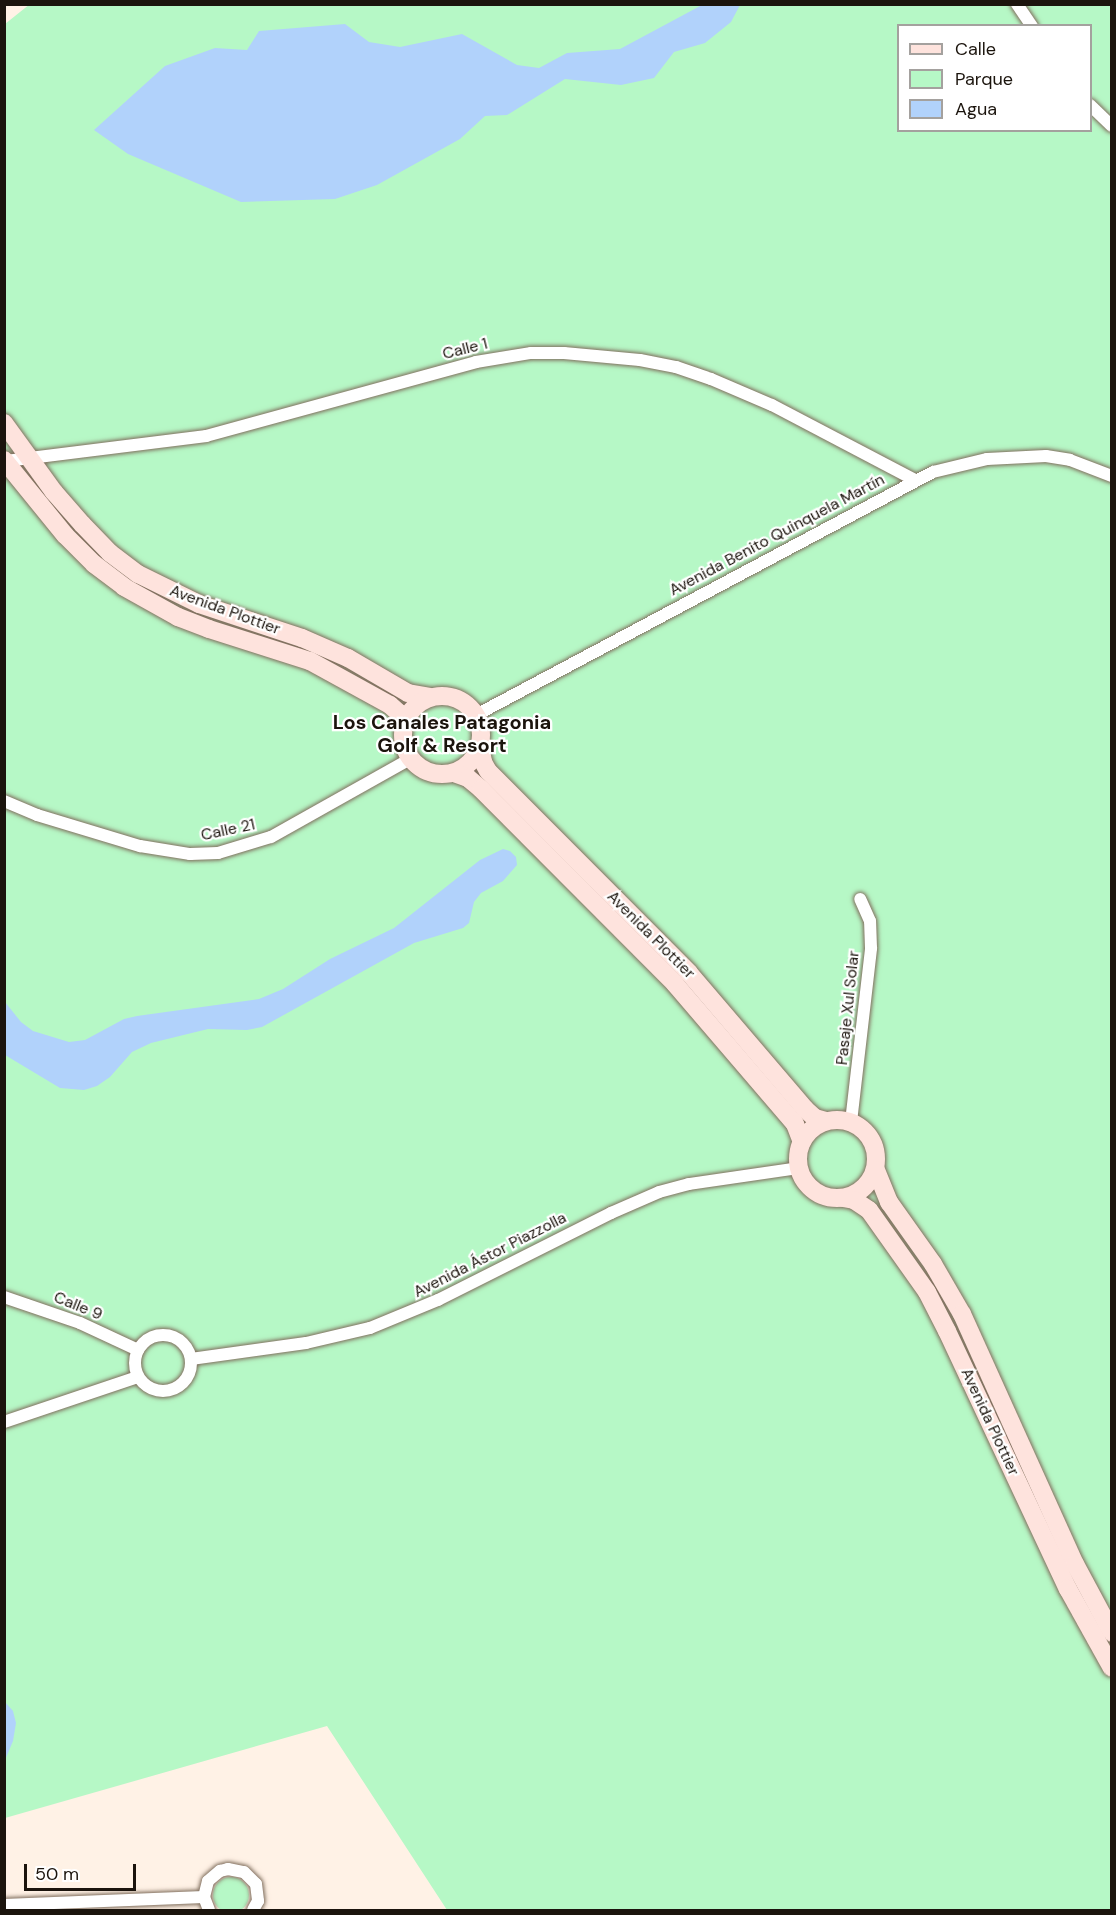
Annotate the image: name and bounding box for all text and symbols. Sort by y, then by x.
legend [897,24,1092,132]
text: Calle [955,37,996,61]
text: Parque [955,67,1013,91]
text: Agua [955,97,997,121]
street label: Calle 1 [441,334,489,364]
street label: Avenida Benito Quinquela Martín [666,470,888,600]
street label: Avenida Plottier [167,581,283,639]
district label: Los Canales Patagonia Golf & Resort [333,711,551,758]
street label: Calle 21 [199,815,257,845]
street label: Avenida Plottier [603,887,699,983]
street label: Pasaje Xul Solar [832,950,864,1066]
street label: Avenida Ástor Piazzolla [410,1208,570,1302]
street label: Calle 9 [51,1288,105,1324]
street label: Avenida Plottier [957,1365,1023,1479]
scale bar [27,1852,140,1890]
text: 50 m [35,1862,79,1886]

